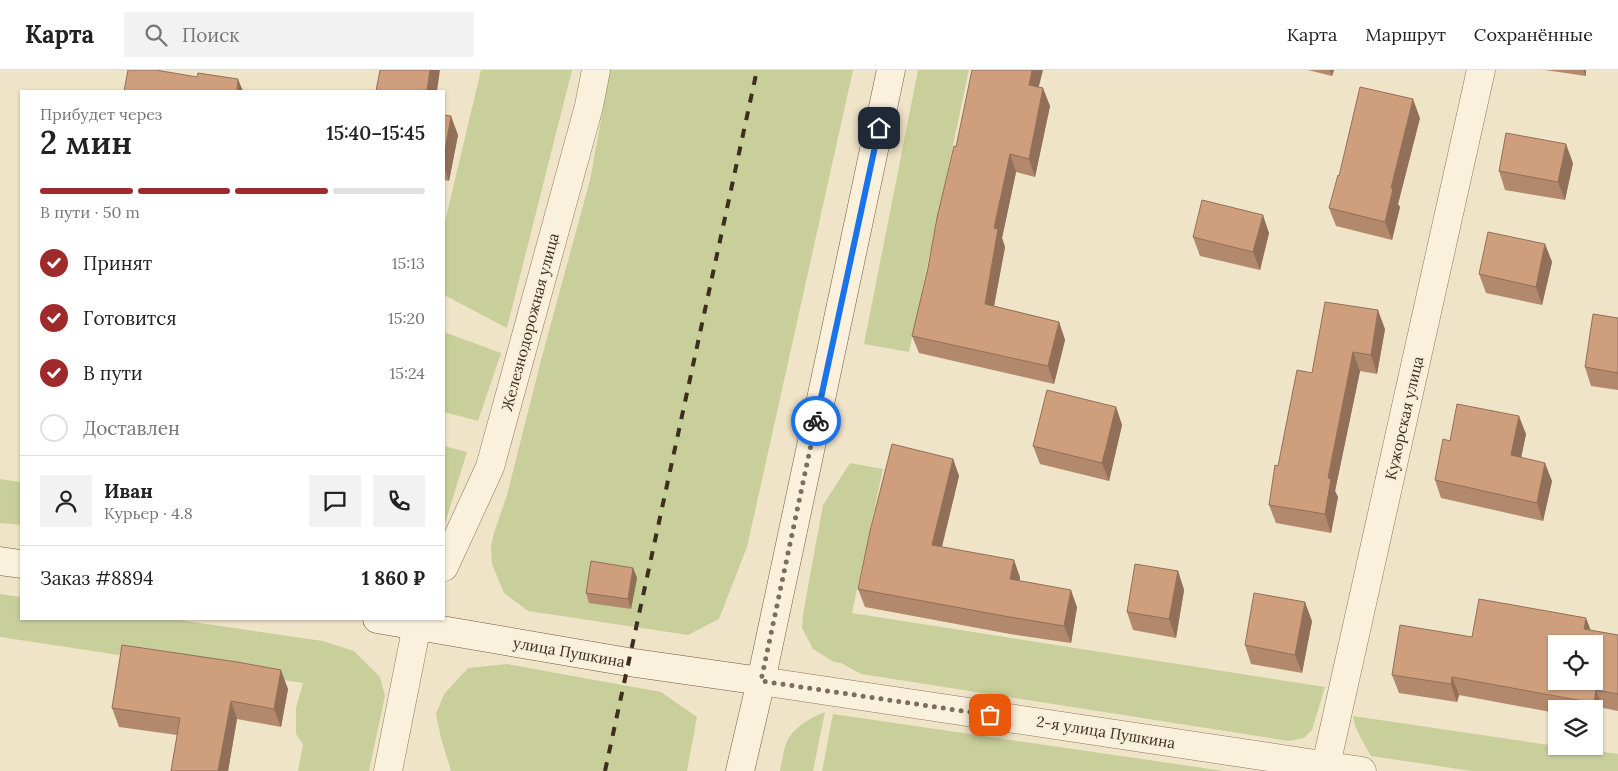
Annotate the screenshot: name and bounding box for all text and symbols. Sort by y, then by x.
search box [124,12,474,57]
text: Карта [25,19,94,50]
icon: search [142,21,170,49]
text: Поиск [182,23,240,47]
text: Карта [1287,23,1337,46]
text: Маршрут [1365,23,1446,46]
text: Сохранённые [1474,23,1593,46]
text: Прибудет через [40,104,162,124]
pin [858,107,900,149]
icon: home [865,114,893,142]
text: 15:40–15:45 [326,121,425,145]
text: 2 мин [40,122,132,163]
text: В пути · 50 m [40,202,140,222]
street label: Железнодорожная улица [497,231,563,413]
icon: check [40,249,68,277]
text: Принят [83,251,152,275]
text: 15:13 [392,253,425,273]
icon: check [40,304,68,332]
text: Готовится [83,306,177,330]
text: 15:20 [388,308,425,328]
street label: Кужорская улица [1381,354,1428,482]
icon: check [40,359,68,387]
text: В пути [83,361,143,385]
text: 15:24 [390,363,425,383]
courier [791,396,841,446]
icon: bike [802,407,830,435]
text: Доставлен [83,416,180,440]
button: person [40,475,92,527]
button: chat [309,475,361,527]
button: phone [373,475,425,527]
text: Иван [104,479,153,503]
text: Курьер · 4.8 [104,503,193,523]
text: Заказ #8894 [40,566,153,590]
text: 1 860 ₽ [362,566,425,590]
street label: улица Пушкина [512,633,627,671]
map controls [1548,635,1603,755]
button: locate [1548,635,1603,690]
pin [969,694,1011,736]
button: layers [1548,700,1603,755]
icon: bag [976,701,1004,729]
street label: 2-я улица Пушкина [1035,712,1177,752]

